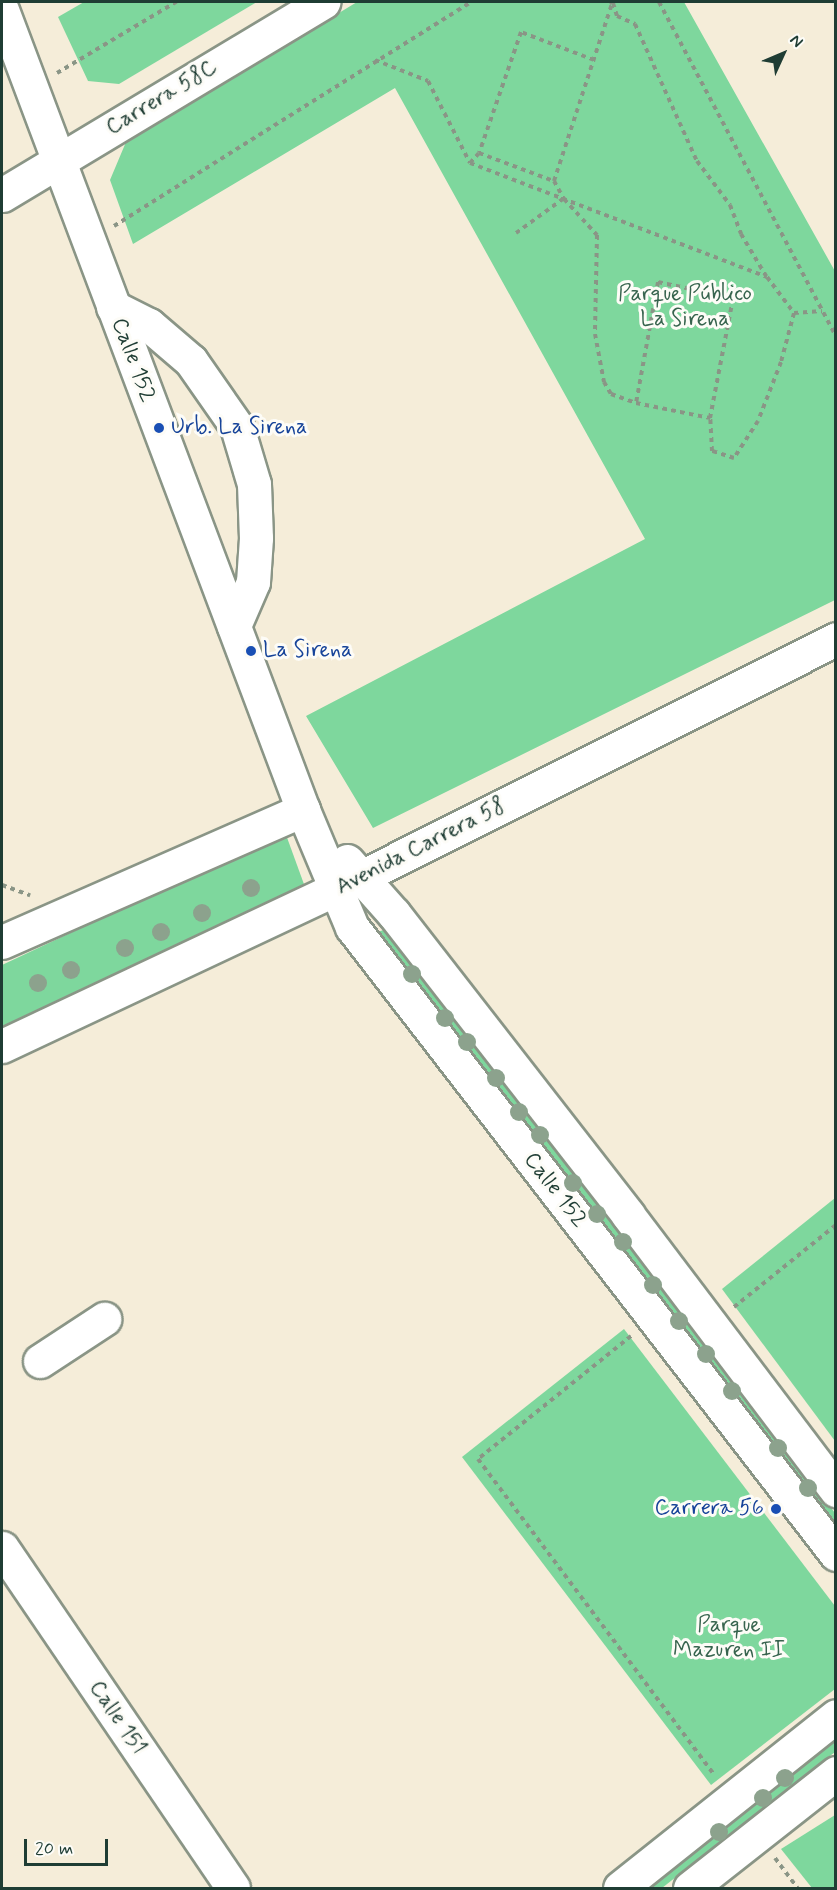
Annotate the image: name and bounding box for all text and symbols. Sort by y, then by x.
north arrow [753,24,813,84]
text: N [785,30,808,52]
street label: Carrera 58C [102,55,222,141]
park label: Parque Público La Sirena [618,281,752,332]
street label: Calle 152 [105,314,161,406]
place label: Urb. La Sirena [171,415,315,441]
marker: Urb. La Sirena [152,421,166,435]
place label: La Sirena [263,638,360,664]
marker: La Sirena [244,644,258,658]
street label: Avenida Carrera 58 [331,792,511,902]
street label: Calle 152 [518,1147,592,1233]
place label: Carrera 56 [655,1496,764,1522]
marker: Carrera 56 [769,1502,783,1516]
park label: Parque Mazuren II [673,1612,785,1664]
street label: Calle 151 [83,1676,151,1760]
scale bar [27,1827,111,1865]
text: 20 m [35,1837,73,1861]

